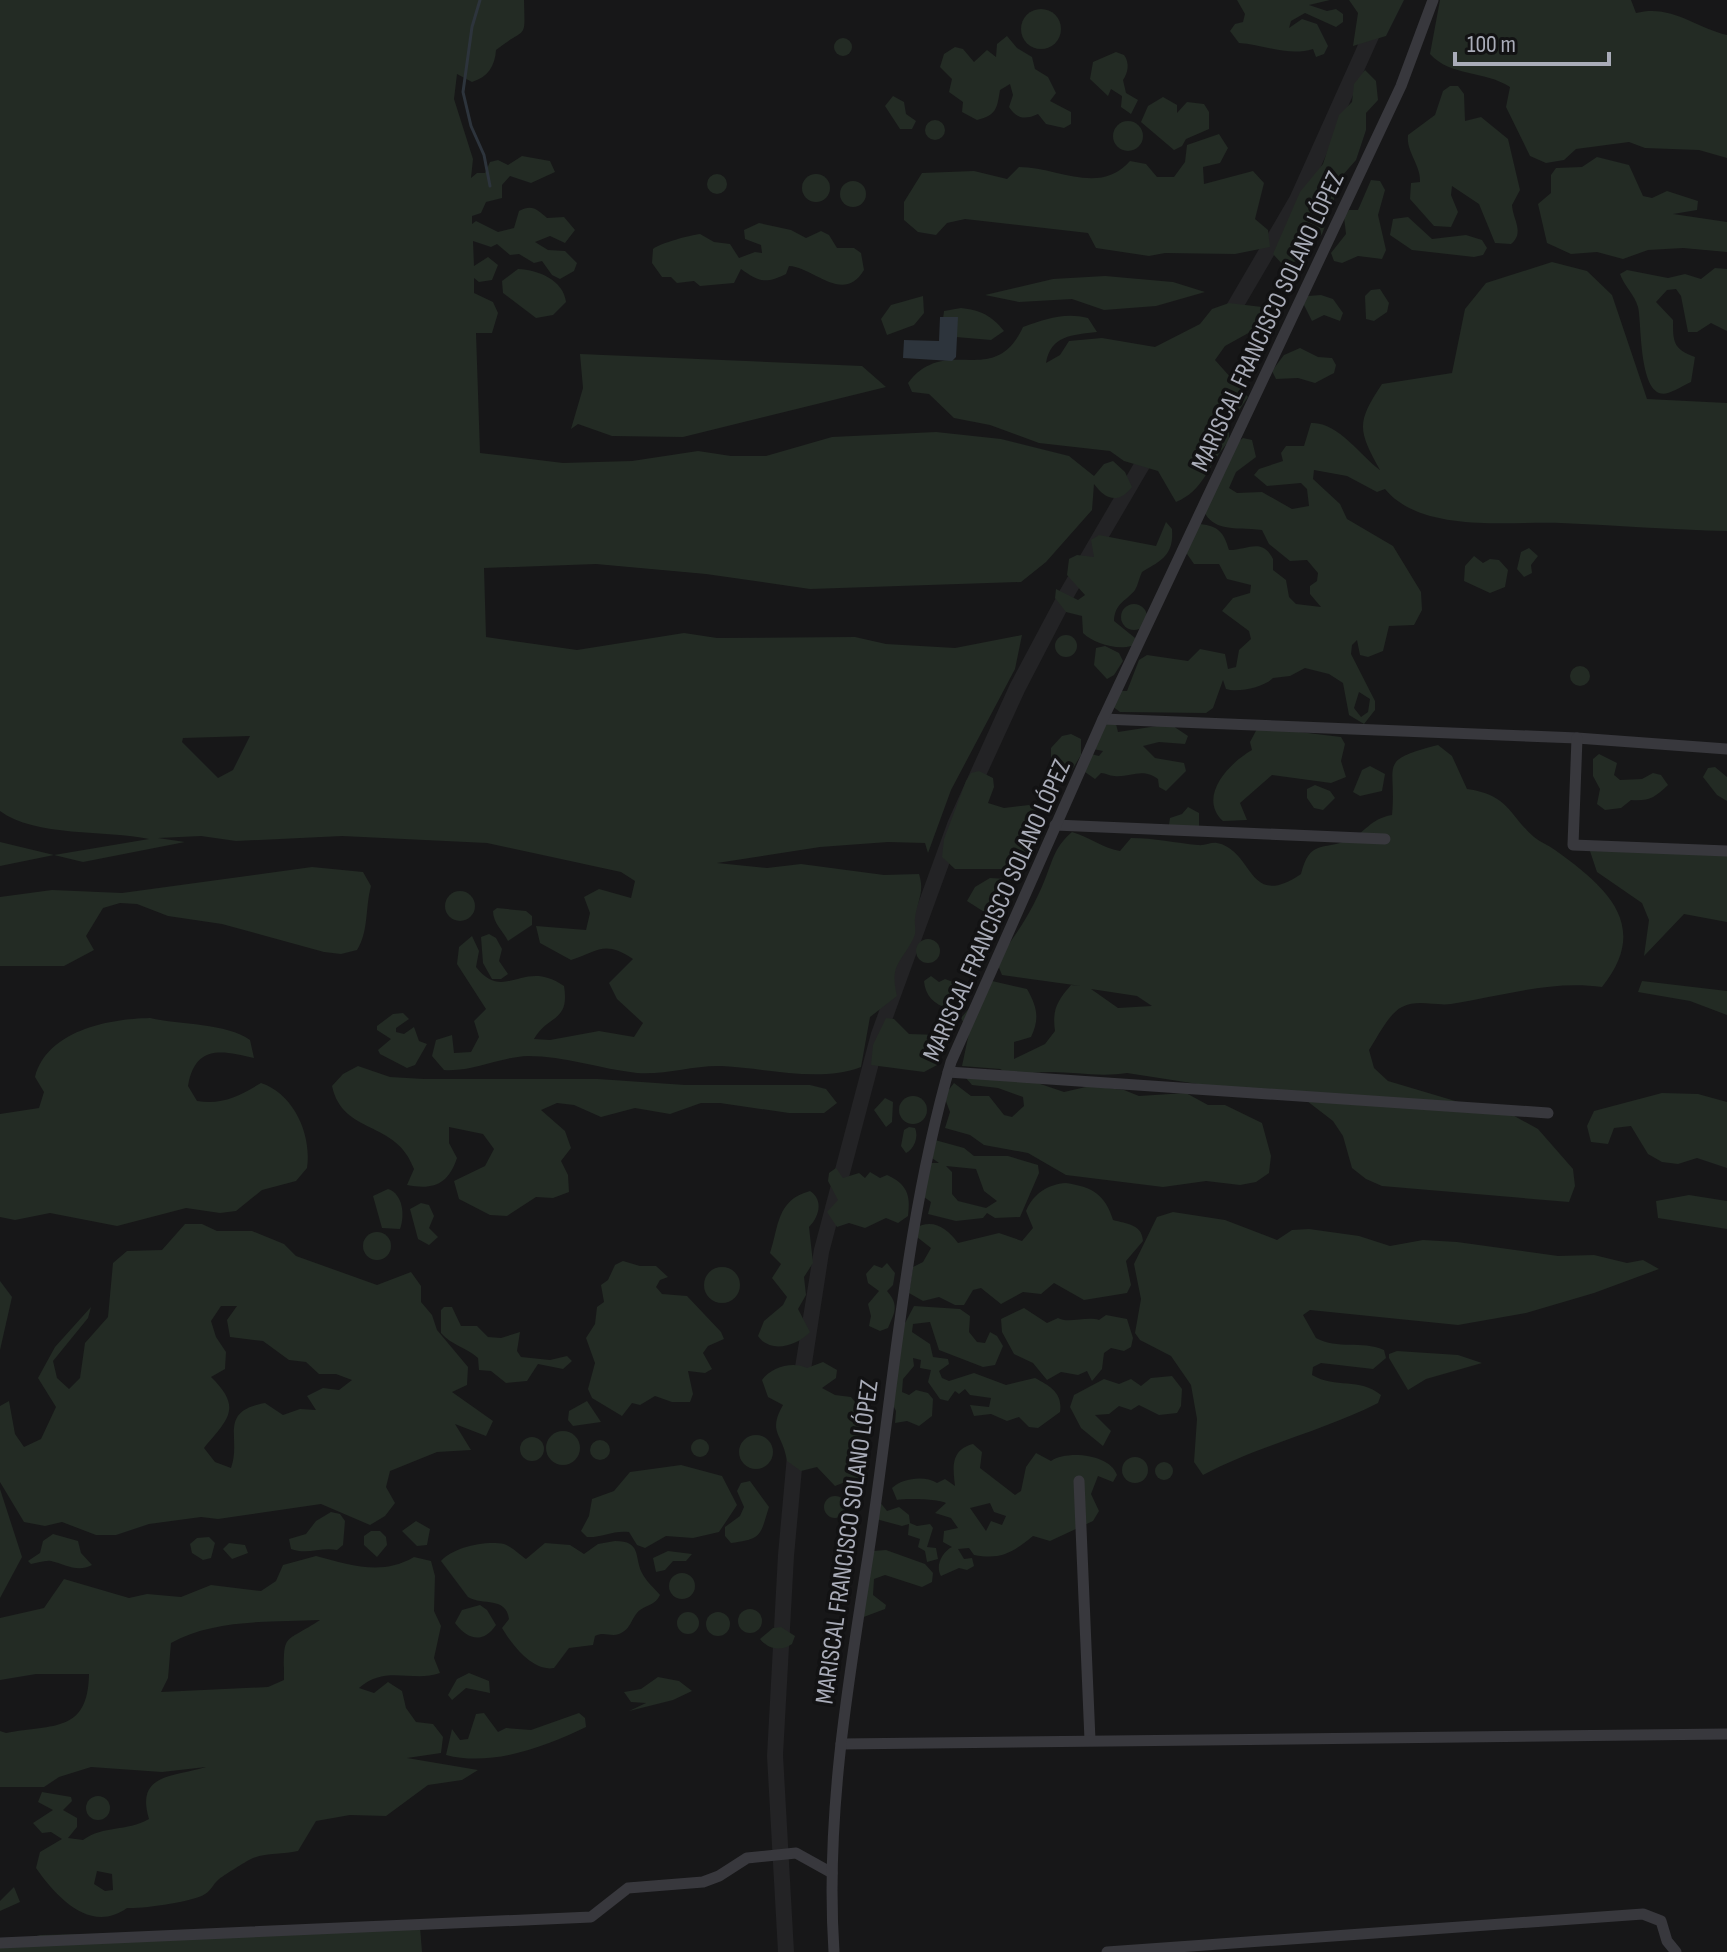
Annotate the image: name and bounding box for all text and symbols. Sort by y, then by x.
scale bar [1455,16,1609,66]
text: 100 m [1467,30,1516,59]
street label: MARISCAL FRANCISCO SOLANO LÓPEZ [1185,167,1352,476]
street label: MARISCAL FRANCISCO SOLANO LÓPEZ [917,755,1078,1066]
street label: MARISCAL FRANCISCO SOLANO LÓPEZ [809,1378,886,1706]

